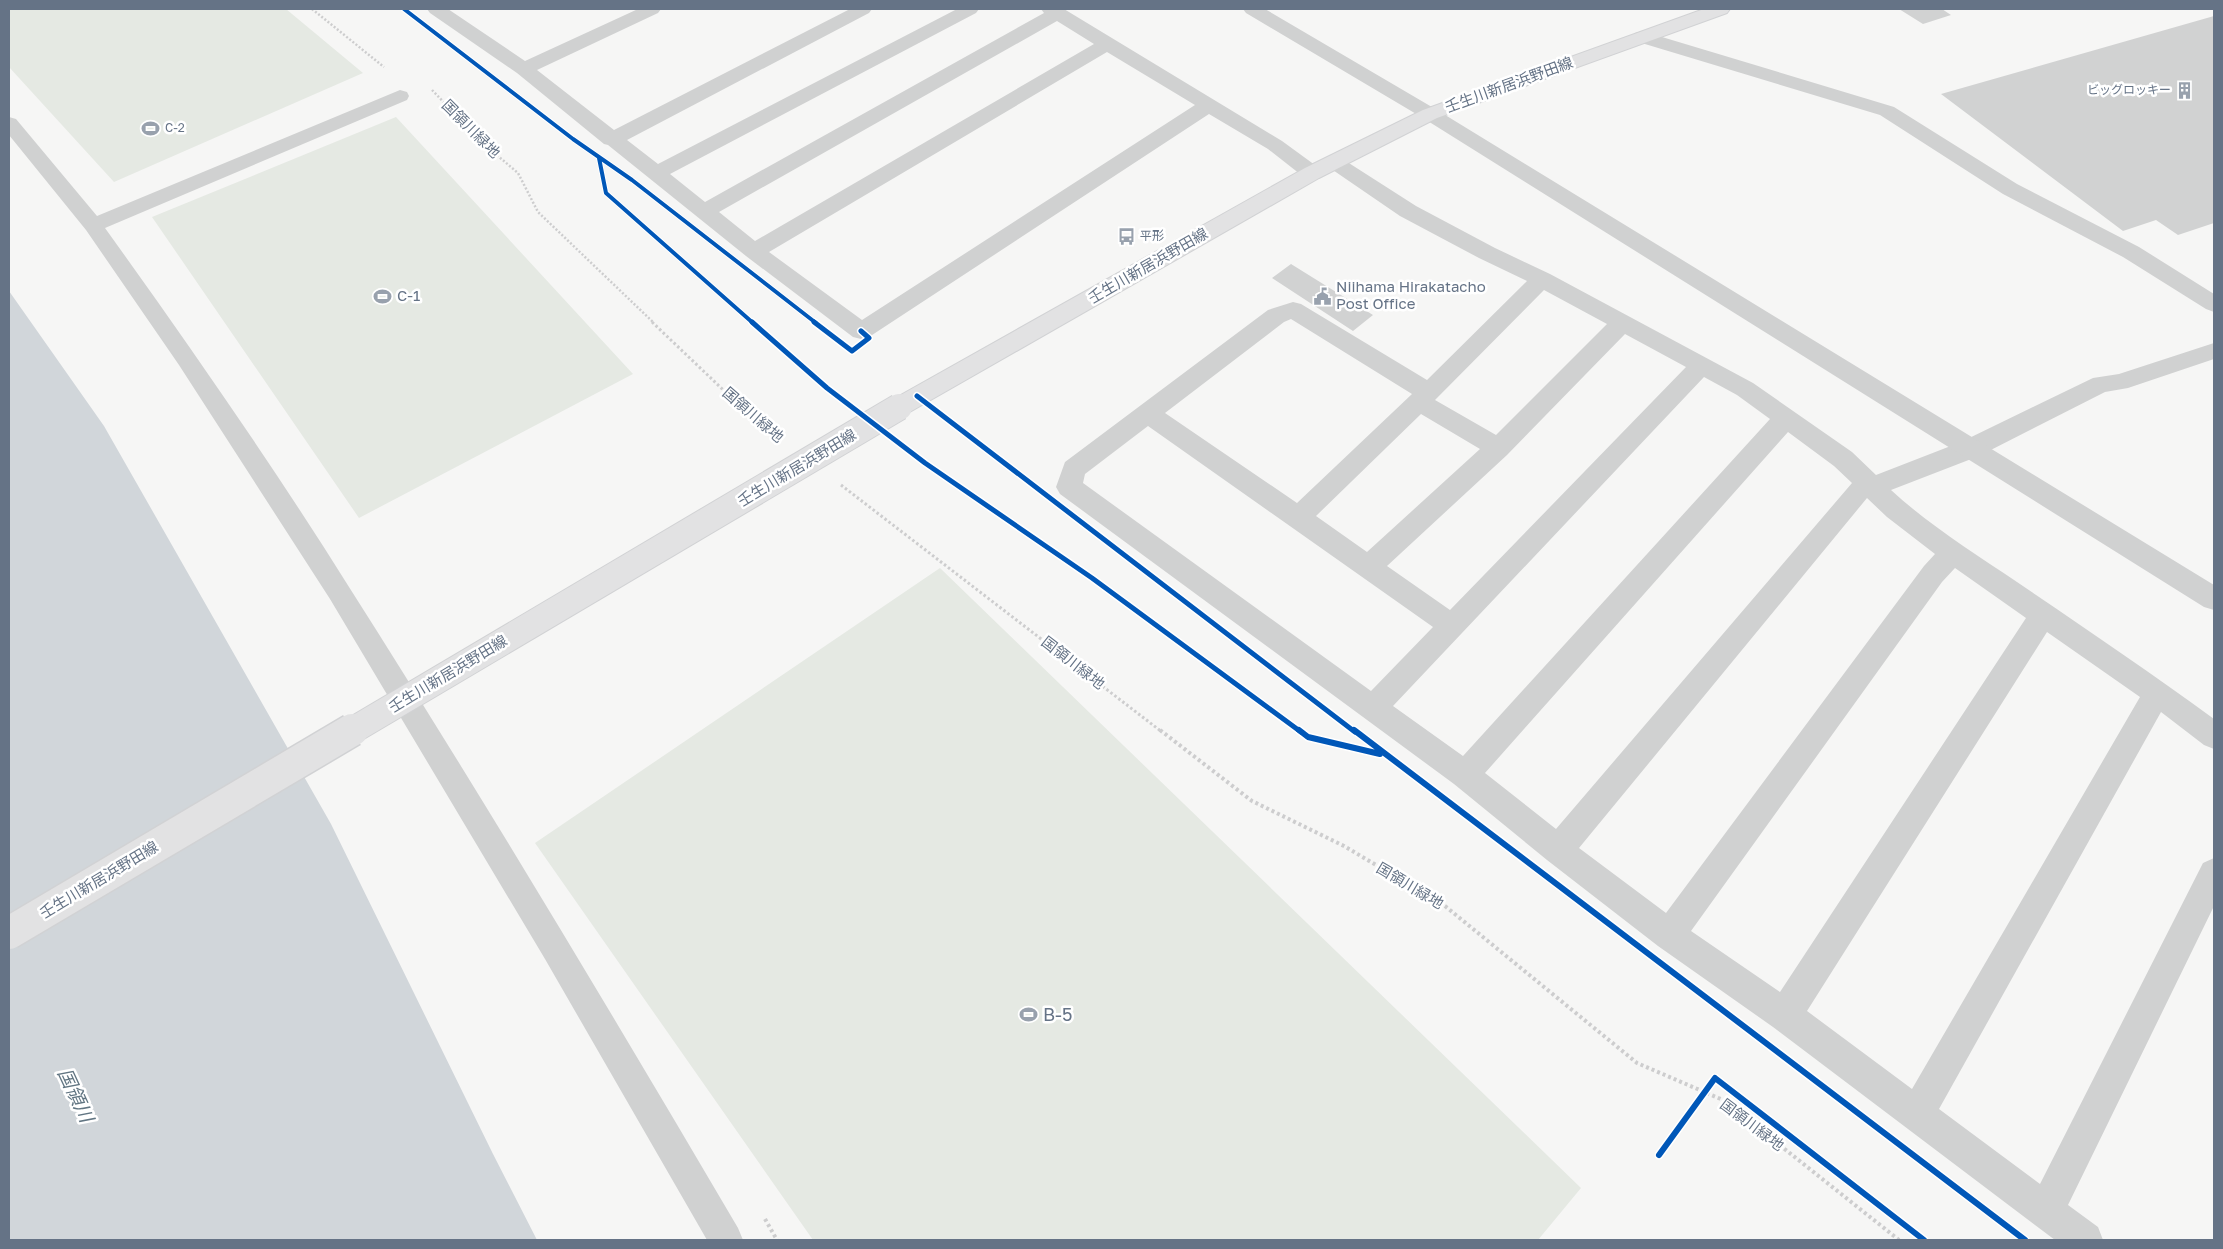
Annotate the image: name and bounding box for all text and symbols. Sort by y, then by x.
street label: 壬生川新居浜野田線 [1442,53,1575,116]
building icon: ビッグロッキー [2175,80,2195,100]
place label: ビッグロッキー [2087,82,2171,97]
street label: 国領川緑地 [439,95,505,161]
sports icon: C-2 [141,118,161,138]
place label: C-2 [165,120,185,135]
street label: 壬生川新居浜野田線 [1085,224,1210,307]
bus stop icon: 平形 [1116,226,1136,246]
place label: 平形 [1140,228,1164,243]
place label: Niihama Hirakatacho Post Office [1336,277,1486,312]
sports icon: C-1 [373,286,393,306]
place label: C-1 [397,286,420,304]
public building icon: Niihama Hirakatacho Post Office [1312,286,1332,306]
street label: 国領川緑地 [719,383,788,446]
street label: 壬生川新居浜野田線 [734,425,859,510]
street label: 壬生川新居浜野田線 [385,631,510,716]
street label: 国領川緑地 [1039,632,1109,692]
street label: 壬生川新居浜野田線 [36,837,161,922]
street label: 国領川緑地 [1374,858,1447,912]
place label: B-5 [1043,1003,1072,1025]
sports icon: B-5 [1019,1005,1039,1025]
water label: 国領川 [54,1064,100,1127]
street label: 国領川緑地 [1717,1094,1788,1154]

